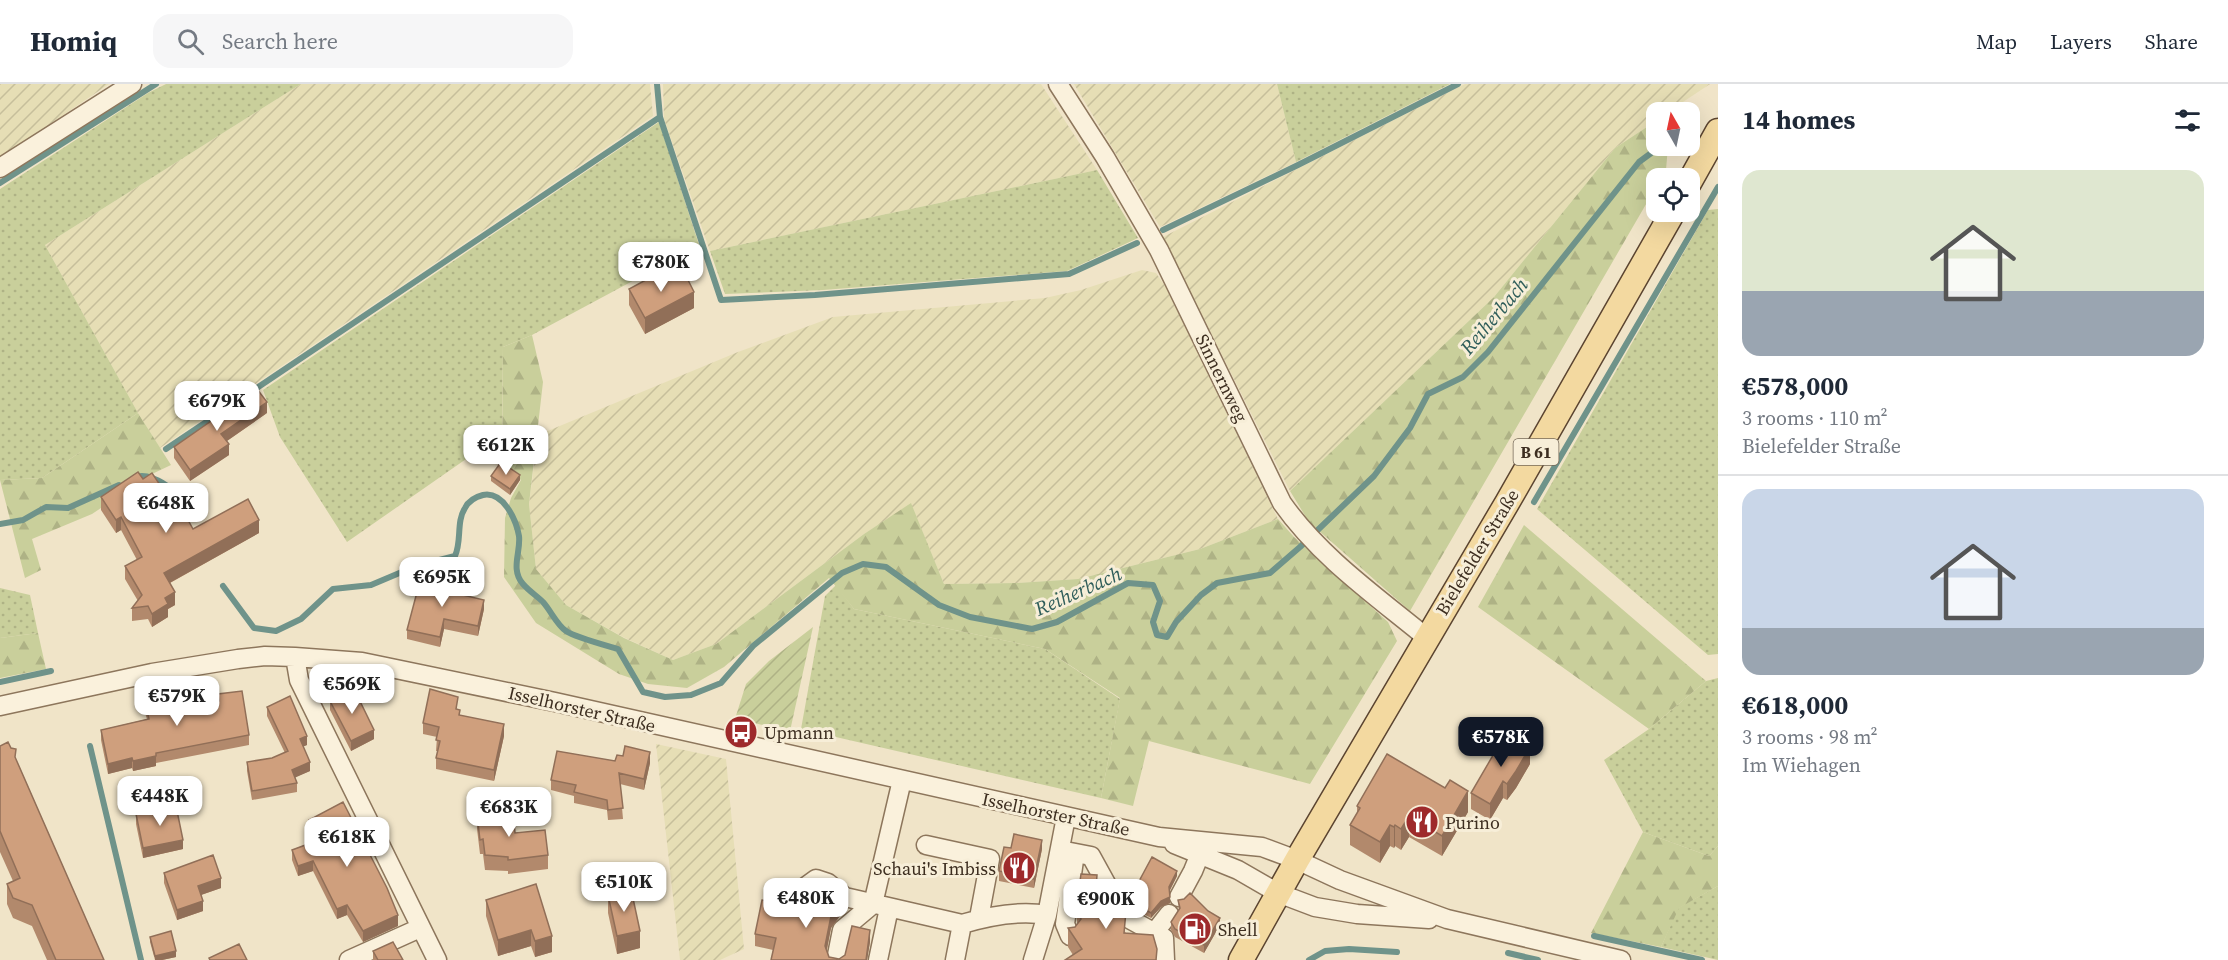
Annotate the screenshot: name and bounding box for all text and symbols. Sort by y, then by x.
search box [153,14,573,68]
text: Homiq [30,22,117,60]
icon: search [174,25,207,58]
text: Search here [222,26,338,56]
text: Map [1976,27,2017,56]
text: Layers [2050,27,2112,56]
text: Share [2145,27,2198,56]
north arrow [1646,102,1700,156]
map controls [1646,102,1700,222]
text: 14 homes [1742,102,1855,138]
icon: filters [2171,104,2204,137]
button: locate [1646,168,1700,222]
icon: home [1919,209,2027,317]
pin: €780K [619,242,703,293]
text: €780K [632,247,690,275]
water label: Reiherbach [1453,271,1535,361]
street label: Sinnernweg [1190,330,1254,426]
text: €578,000 [1742,368,1848,404]
pin: €679K [175,381,259,432]
text: €679K [188,386,246,414]
text: 3 rooms · 110 m² [1742,404,1888,432]
pin: €612K [464,425,548,476]
text: €612K [477,430,535,458]
text: Bielefelder Straße [1742,432,1901,460]
road number: B 61 [1514,439,1558,465]
pin: €648K [124,483,208,534]
street label: Bielefelder Straße [1429,484,1525,620]
text: €648K [137,488,195,516]
icon: home [1919,528,2027,636]
pin: €695K [400,557,484,608]
water label: Reiherbach [1029,559,1126,623]
text: €695K [413,562,471,590]
pin: €569K [310,664,394,715]
text: €569K [323,669,381,697]
pin: €579K [135,676,219,727]
street label: Isselhorster Straße [506,680,658,738]
text: €579K [148,681,206,709]
text: €618,000 [1742,687,1848,723]
bus stop icon: Upmann [723,714,759,750]
pin: €578K [1459,717,1543,768]
place label: Upmann [764,720,834,745]
text: €578K [1472,722,1530,750]
text: 3 rooms · 98 m² [1742,723,1878,751]
text: Im Wiehagen [1742,751,1861,779]
pin: €448K [118,776,202,827]
text: €448K [131,781,189,809]
street label: Isselhorster Straße [980,786,1132,842]
pin: €683K [467,787,551,838]
text: €683K [480,792,538,820]
restaurant icon: Purino [1404,804,1440,840]
place label: Purino [1445,810,1500,835]
pin: €618K [305,817,389,868]
text: €618K [318,822,376,850]
restaurant icon: Schaui's Imbiss [1001,850,1037,886]
place label: Schaui's Imbiss [873,856,996,881]
pin: €510K [582,862,666,913]
text: €510K [595,867,653,895]
pin: €480K [764,878,848,929]
pin: €900K [1064,879,1148,930]
text: €480K [777,883,835,911]
text: €900K [1077,884,1135,912]
fuel station icon: Shell [1177,911,1213,947]
place label: Shell [1218,917,1258,942]

